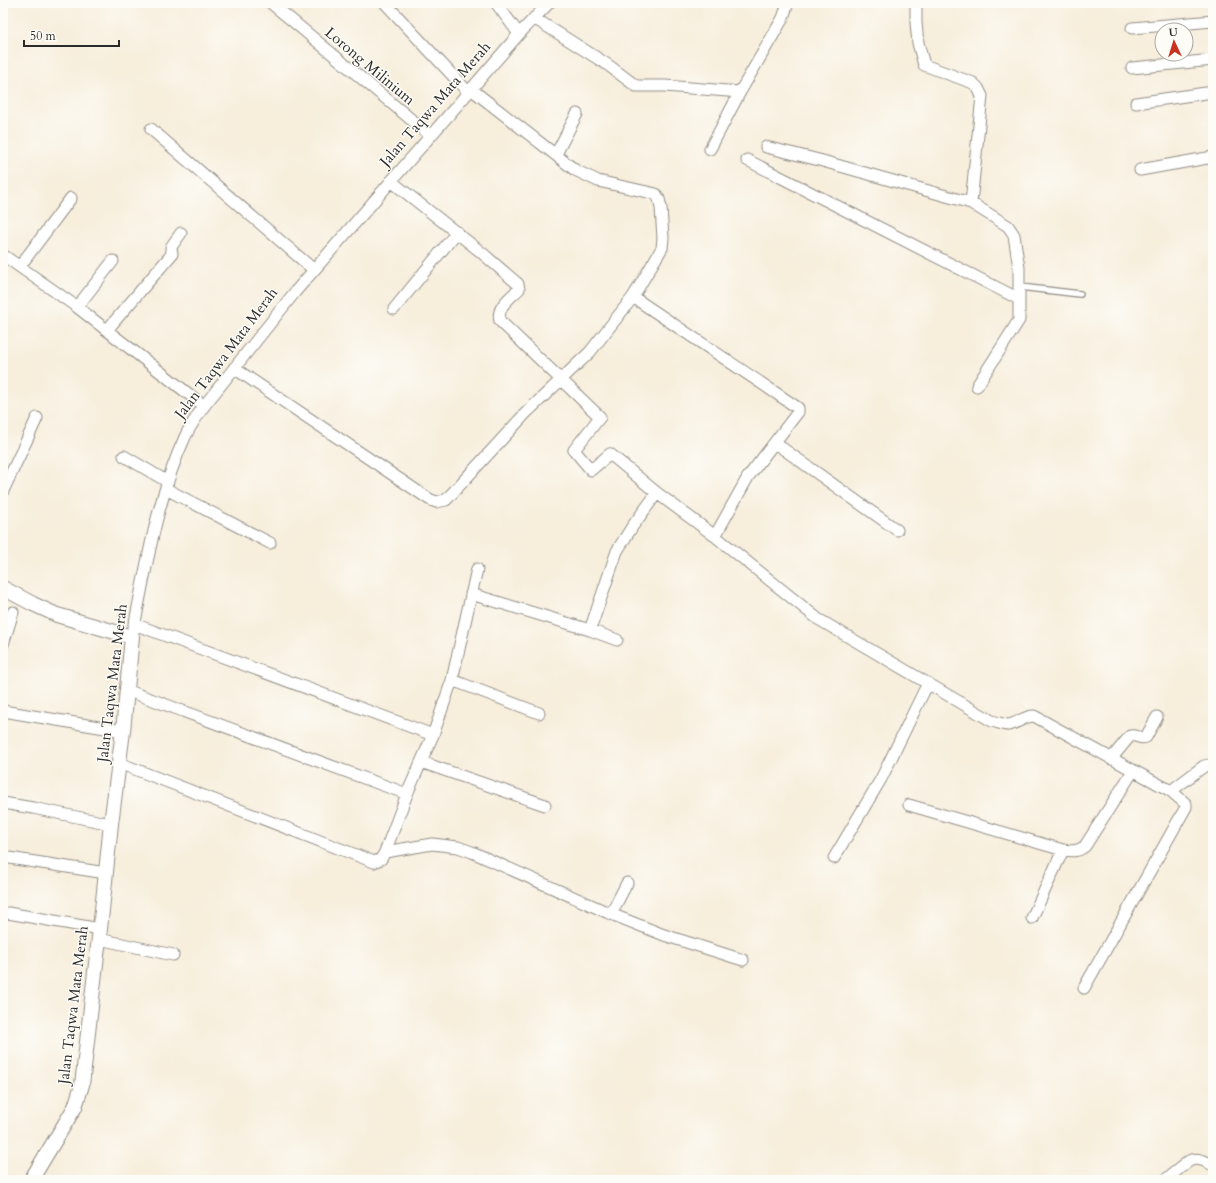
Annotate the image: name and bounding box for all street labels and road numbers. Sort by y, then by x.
street label: Lorong Milinium [321,22,419,110]
street label: Jalan Taqwa Mata Merah [374,37,495,172]
street label: Jalan Taqwa Mata Merah [169,283,282,424]
street label: Jalan Taqwa Mata Merah [92,602,132,765]
street label: Jalan Taqwa Mata Merah [53,924,93,1087]

